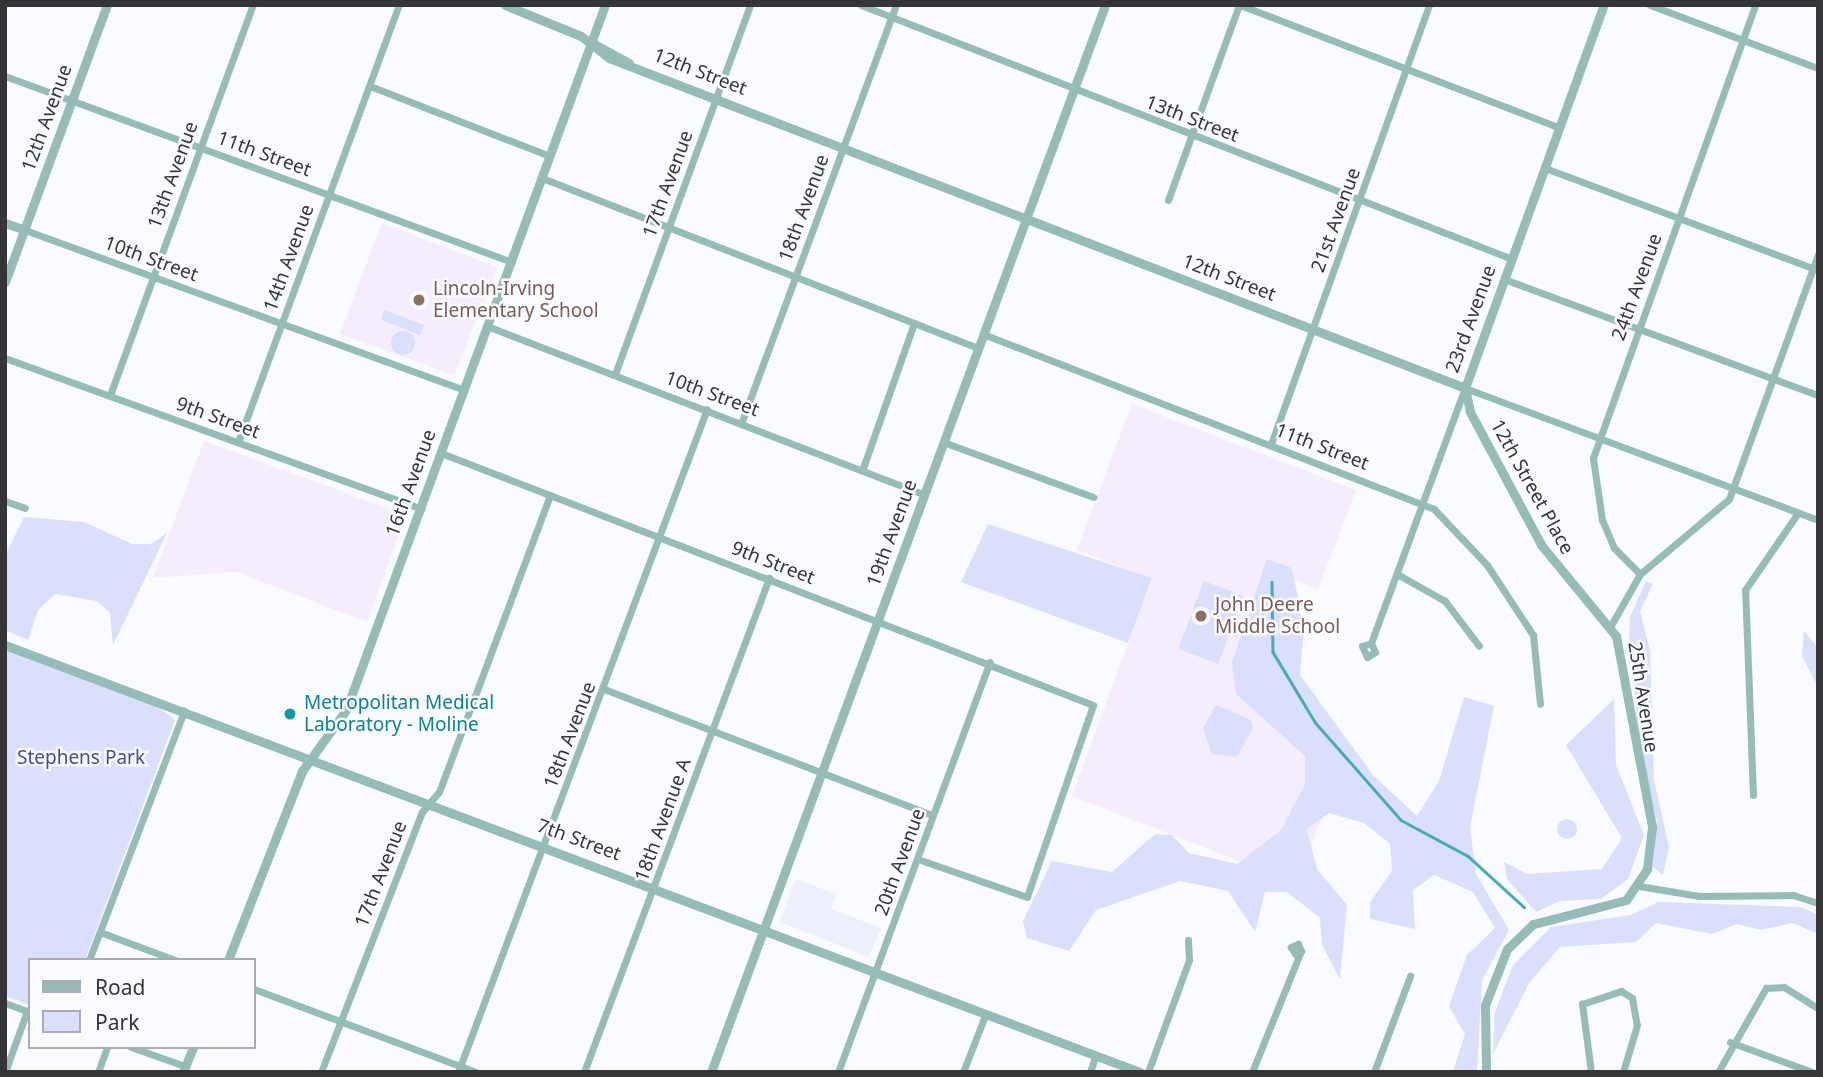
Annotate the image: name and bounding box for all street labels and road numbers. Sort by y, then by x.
street label: 12th Street [650,44,750,100]
street label: 12th Avenue [17,61,77,175]
street label: 13th Street [1142,91,1242,147]
street label: 13th Avenue [143,118,203,232]
street label: 11th Street [214,126,314,182]
street label: 17th Avenue [638,127,698,241]
street label: 18th Avenue [774,151,834,265]
street label: 21st Avenue [1307,165,1365,275]
street label: 14th Avenue [259,201,319,315]
street label: 24th Avenue [1607,230,1667,344]
street label: 10th Street [101,231,201,287]
street label: 12th Street [1179,250,1279,306]
street label: 23rd Avenue [1441,262,1501,376]
street label: 10th Street [662,366,762,422]
street label: 9th Street [173,392,263,444]
street label: 12th Street Place [1486,416,1578,558]
street label: 11th Street [1272,419,1372,475]
street label: 16th Avenue [381,426,441,540]
street label: 19th Avenue [862,476,922,590]
street label: 9th Street [728,537,818,589]
street label: 25th Avenue [1623,640,1663,754]
street label: 18th Avenue [539,679,601,791]
street label: 18th Avenue A [630,755,696,885]
street label: 20th Avenue [870,805,930,919]
street label: 7th Street [534,814,624,866]
street label: 17th Avenue [350,818,412,930]

